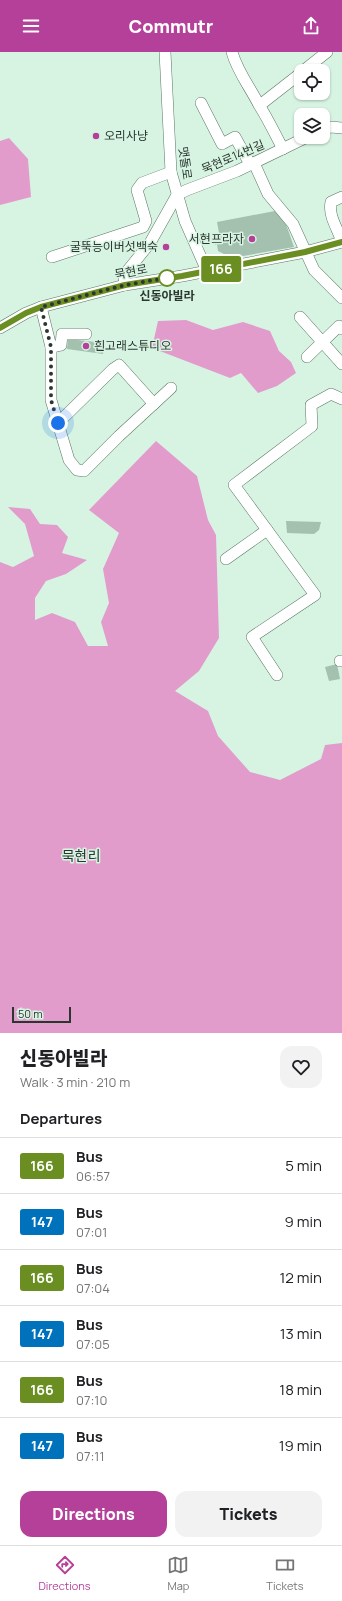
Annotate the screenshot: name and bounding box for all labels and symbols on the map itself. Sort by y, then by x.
place label: 오리사냥 [104,127,148,144]
marker: 오리사냥 [91,131,101,141]
street label: 묵현로14번길 [199,136,267,177]
street label: 맷돌로 [175,145,196,181]
place label: 서현프라자 [189,230,244,247]
marker: 서현프라자 [247,234,257,244]
place label: 굴뚝능이버섯백숙 [70,238,158,255]
marker: 굴뚝능이버섯백숙 [161,242,171,252]
line badge: 166 [198,256,244,282]
street label: 묵현로 [113,260,149,283]
marker: 신동아빌라 [158,269,176,287]
place label: 신동아빌라 [139,287,195,304]
place label: 흰고래스튜디오 [94,337,171,354]
marker: 흰고래스튜디오 [81,341,91,351]
your location [48,413,68,433]
district label: 묵현리 [62,846,100,865]
scale bar [12,1005,71,1024]

